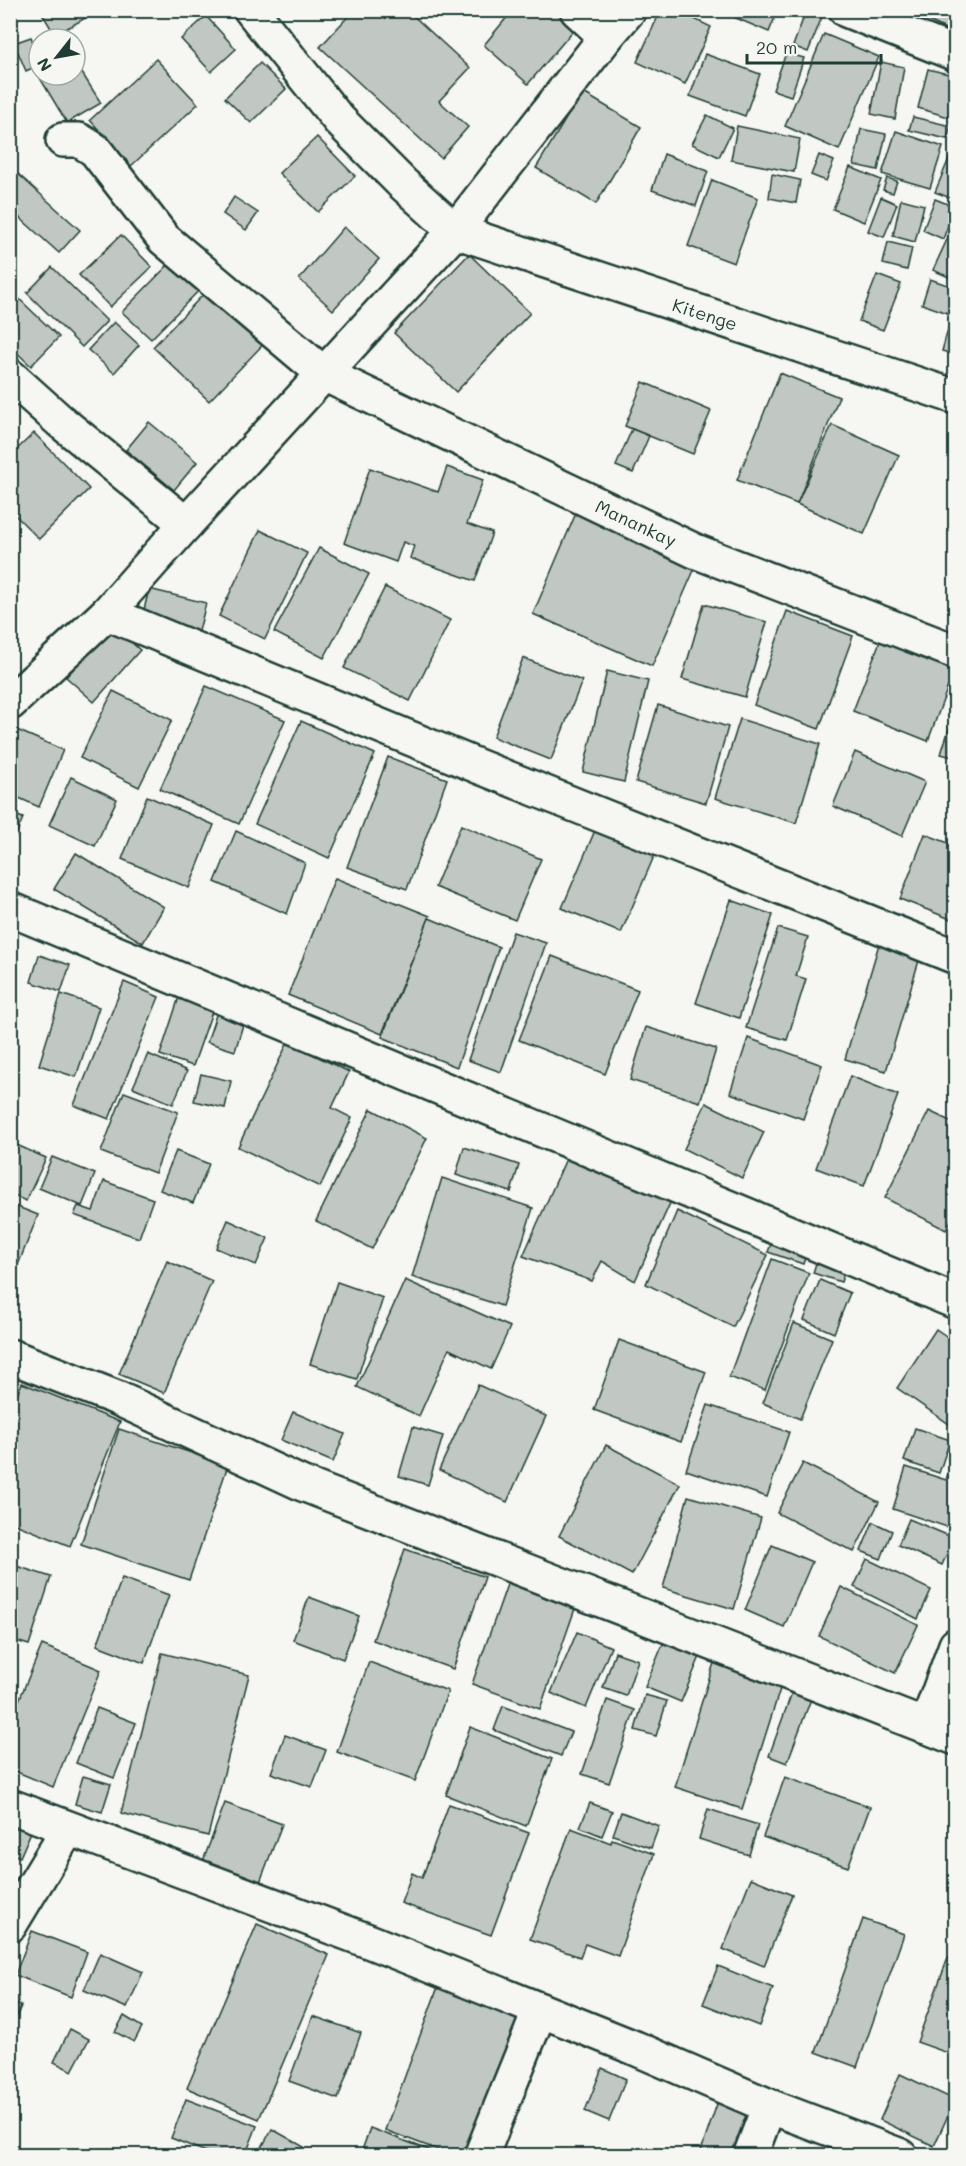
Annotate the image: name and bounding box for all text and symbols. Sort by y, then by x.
north arrow [27,27,87,87]
scale bar [747,27,880,65]
text: 20 m [756,35,797,59]
text: N [32,54,56,76]
street label: Kitenge [669,292,741,336]
street label: Manankay [592,494,680,552]

